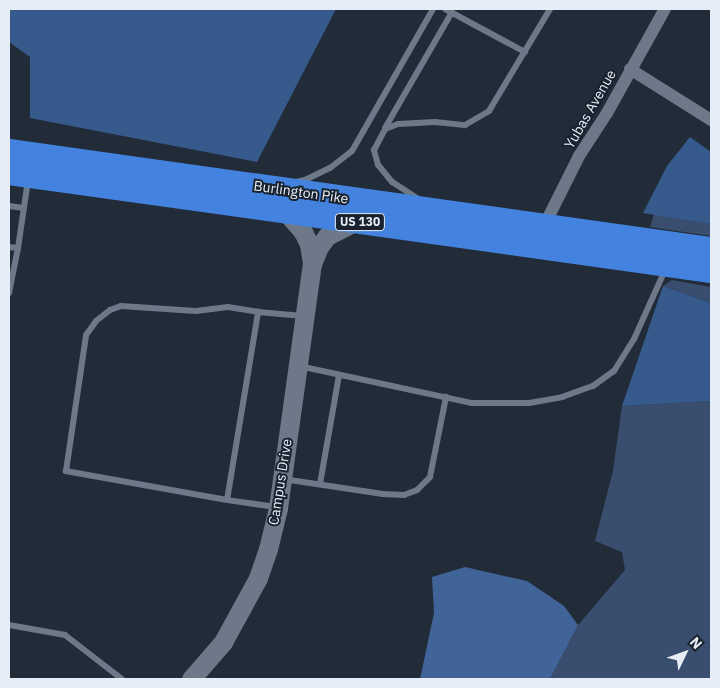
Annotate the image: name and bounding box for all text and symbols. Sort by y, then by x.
street label: Yubas Avenue [561,67,619,151]
street label: Burlington Pike [252,177,350,207]
road number: US 130 [334,212,386,232]
street label: Campus Drive [265,438,295,526]
north arrow [660,628,710,678]
text: N [686,633,706,653]

